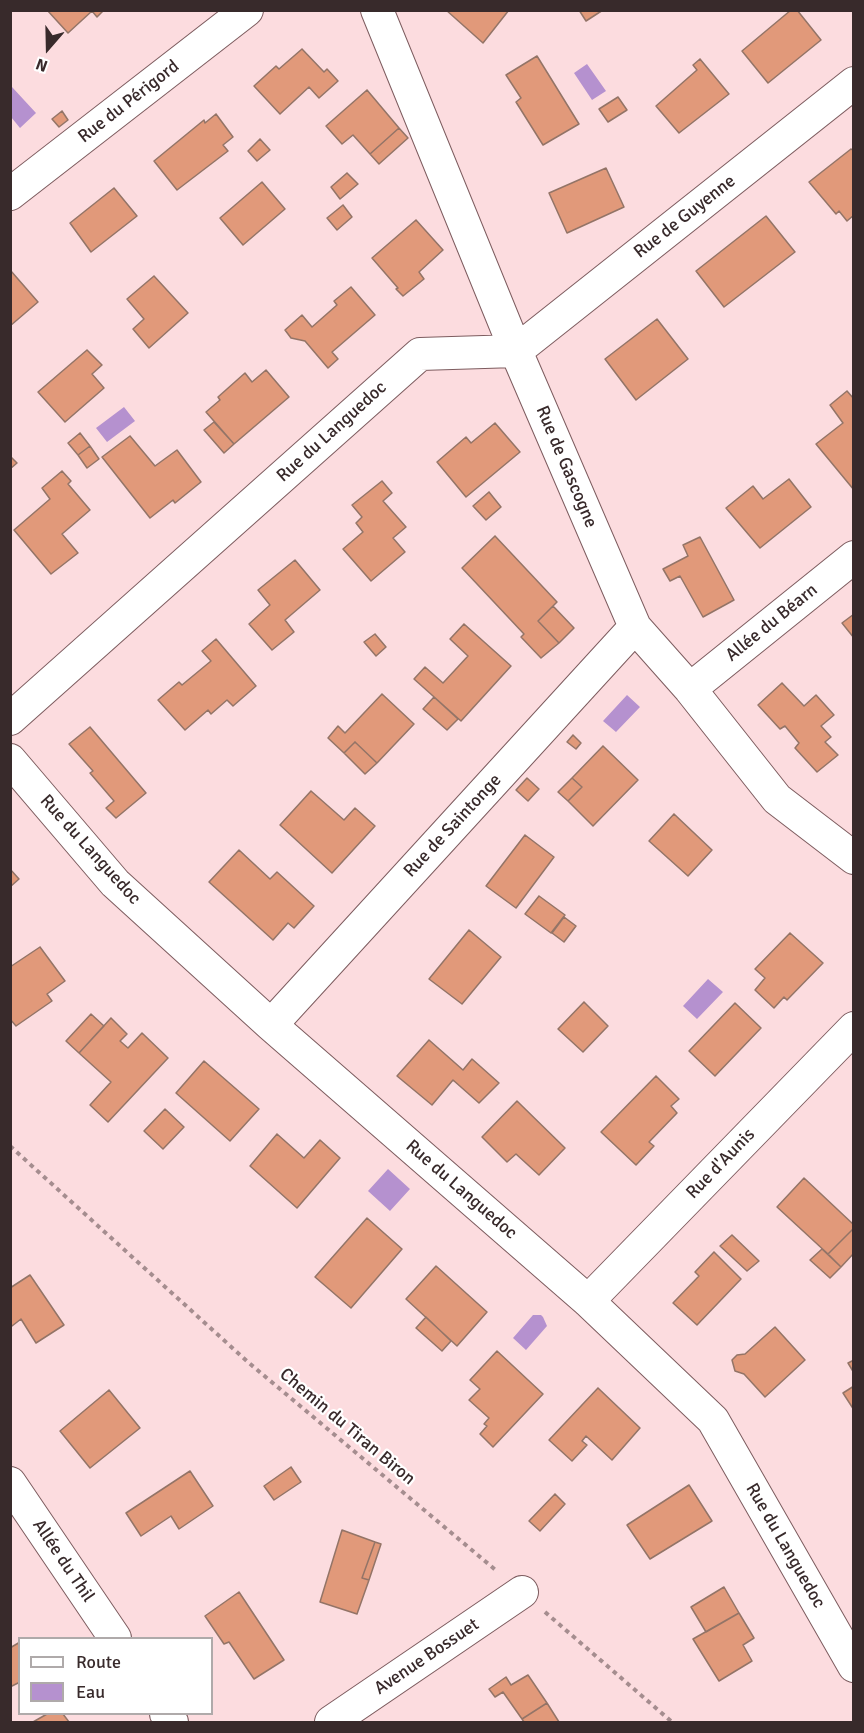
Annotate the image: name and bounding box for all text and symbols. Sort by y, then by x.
north arrow [18,18,78,78]
text: N [33,54,51,76]
street label: Rue du Périgord [74,56,184,148]
street label: Rue de Guyenne [630,171,740,263]
street label: Rue du Languedoc [273,377,391,487]
street label: Rue de Gascogne [531,403,601,531]
street label: Allée du Béarn [722,579,822,667]
street label: Rue de Saintonge [400,770,506,882]
street label: Rue du Languedoc [35,791,145,909]
street label: Rue d'Aunis [682,1124,760,1204]
street label: Rue du Languedoc [401,1136,521,1244]
street label: Chemin du Tiran Biron [275,1364,419,1490]
street label: Rue du Languedoc [741,1480,829,1612]
street label: Allée du Thil [27,1516,99,1606]
street label: Avenue Bossuet [371,1614,483,1700]
legend [18,1637,213,1715]
text: Route [76,1651,121,1673]
text: Eau [76,1681,105,1703]

